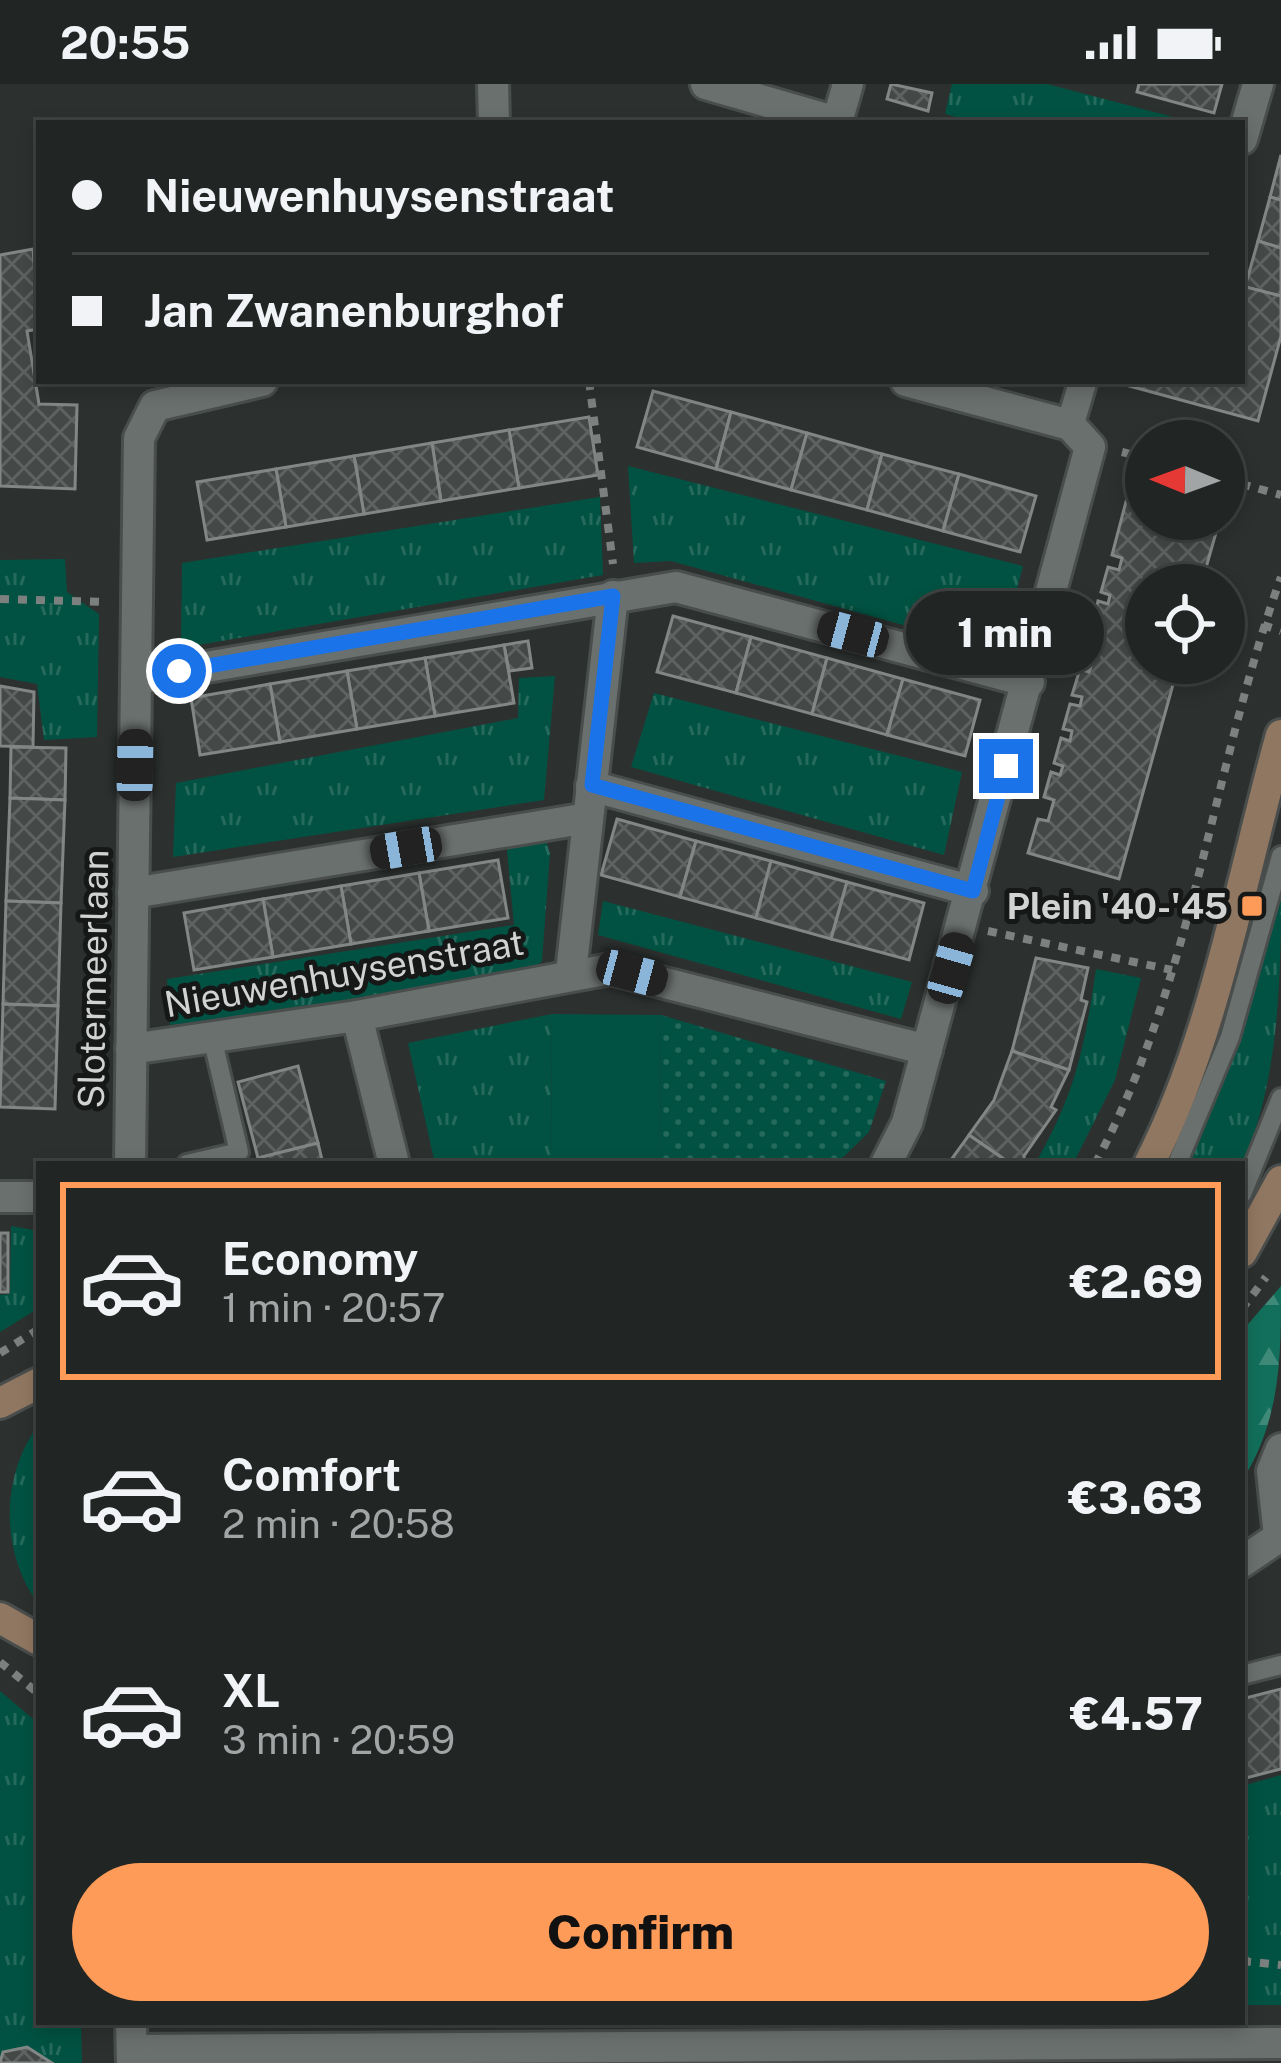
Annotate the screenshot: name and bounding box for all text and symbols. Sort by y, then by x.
text: 20:55 [60,16,190,69]
text: Nieuwenhuysenstraat [144,169,615,222]
text: Jan Zwanenburghof [144,284,564,337]
north arrow [1125,420,1245,540]
map controls [1125,420,1245,684]
button: locate [1125,564,1245,684]
callout: 1 min [907,592,1105,676]
car [814,607,892,661]
text: 1 min [957,610,1053,656]
route start [152,644,206,698]
car [116,729,154,801]
route end [979,739,1033,793]
car [367,824,445,872]
street label: Slotermeerlaan [70,849,116,1109]
place label: Plein '40-'45 [1007,885,1228,927]
marker: Plein '40-'45 [1239,893,1265,919]
street label: Nieuwenhuysenstraat [161,921,527,1025]
car [924,928,978,1008]
car [593,946,671,1000]
icon: car [78,1227,186,1335]
text: Economy [222,1232,418,1285]
text: €2.69 [1069,1255,1203,1308]
text: 1 min · 20:57 [222,1285,445,1331]
icon: car [78,1443,186,1551]
text: Comfort [222,1448,401,1501]
text: €3.63 [1068,1471,1203,1524]
text: 2 min · 20:58 [222,1501,455,1547]
icon: car [78,1659,186,1767]
text: XL [222,1664,280,1717]
text: €4.57 [1070,1687,1203,1740]
text: 3 min · 20:59 [222,1717,455,1763]
button: Confirm [72,1863,1209,2001]

